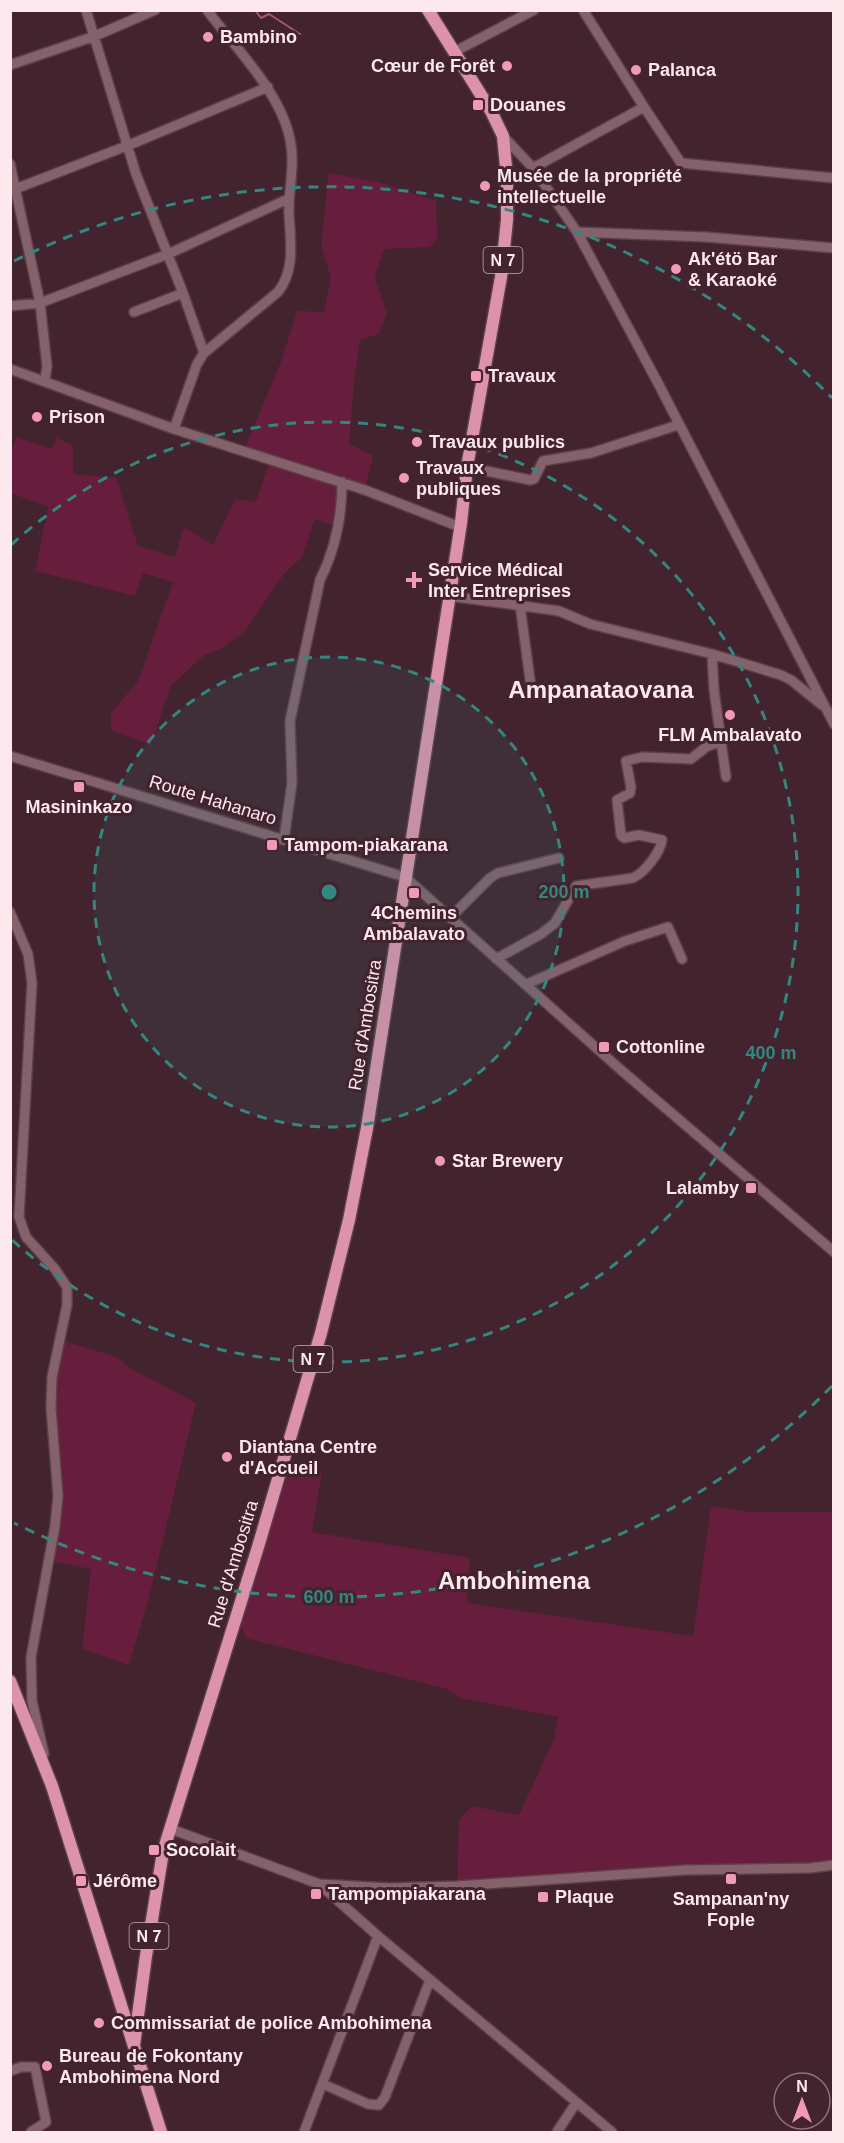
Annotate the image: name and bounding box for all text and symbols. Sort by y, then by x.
place label: Bambino [220,27,297,47]
marker: Bambino [201,30,215,44]
place label: Cœur de Forêt [371,56,495,76]
marker: Cœur de Forêt [500,59,514,73]
place label: Palanca [648,60,717,80]
marker: Palanca [629,63,643,77]
place label: Douanes [490,95,566,115]
marker: Douanes [471,98,485,112]
place label: Musée de la propriété intellectuelle [497,166,682,207]
marker: Musée de la propriété intellectuelle [478,179,492,193]
road number: N 7 [484,247,522,273]
place label: Ak'étö Bar & Karaoké [688,249,777,290]
marker: Ak'étö Bar & Karaoké [669,262,683,276]
place label: Travaux [488,366,556,386]
marker: Travaux [469,369,483,383]
place label: Prison [49,407,105,427]
marker: Prison [30,410,44,424]
place label: Travaux publics [429,432,565,452]
marker: Travaux publics [410,435,424,449]
place label: Travaux publiques [416,458,501,499]
marker: Travaux publiques [397,471,411,485]
place label: Service Médical Inter Entreprises [428,560,571,601]
marker: Service Médical Inter Entreprises [405,571,423,589]
district label: Ampanataovana [508,676,694,703]
marker: FLM Ambalavato [723,708,737,722]
place label: FLM Ambalavato [658,725,802,745]
street label: Route Hahanaro [147,771,279,829]
marker: Masininkazo [72,780,86,794]
place label: Masininkazo [25,797,133,817]
place label: Tampom-piakarana [284,835,449,855]
marker: Tampom-piakarana [265,838,279,852]
centre of rings [319,882,339,902]
text: 200 m [538,882,590,902]
marker: 4Chemins Ambalavato [407,886,421,900]
place label: 4Chemins Ambalavato [363,903,465,944]
street label: Rue d'Ambositra [345,957,385,1092]
place label: Cottonline [616,1037,705,1057]
marker: Cottonline [597,1040,611,1054]
text: 400 m [745,1043,797,1063]
place label: Star Brewery [452,1151,563,1171]
marker: Star Brewery [433,1154,447,1168]
place label: Lalamby [666,1178,739,1198]
marker: Lalamby [744,1181,758,1195]
road number: N 7 [294,1346,332,1372]
place label: Diantana Centre d'Accueil [239,1437,377,1478]
marker: Diantana Centre d'Accueil [220,1450,234,1464]
street label: Rue d'Ambositra [204,1497,262,1630]
district label: Ambohimena [438,1567,591,1594]
text: 600 m [303,1587,355,1607]
place label: Socolait [166,1840,236,1860]
marker: Socolait [147,1843,161,1857]
place label: Jérôme [93,1871,157,1891]
marker: Sampanan'ny Fople [724,1872,738,1886]
marker: Jérôme [74,1874,88,1888]
place label: Tampompiakarana [328,1884,487,1904]
marker: Tampompiakarana [309,1887,323,1901]
place label: Plaque [555,1887,614,1907]
place label: Sampanan'ny Fople [673,1889,789,1930]
marker: Plaque [536,1890,550,1904]
road number: N 7 [130,1923,168,1949]
place label: Commissariat de police Ambohimena [111,2013,432,2033]
marker: Commissariat de police Ambohimena [92,2016,106,2030]
place label: Bureau de Fokontany Ambohimena Nord [59,2046,243,2087]
marker: Bureau de Fokontany Ambohimena Nord [40,2059,54,2073]
north arrow [772,2071,832,2131]
text: N [796,2078,808,2095]

